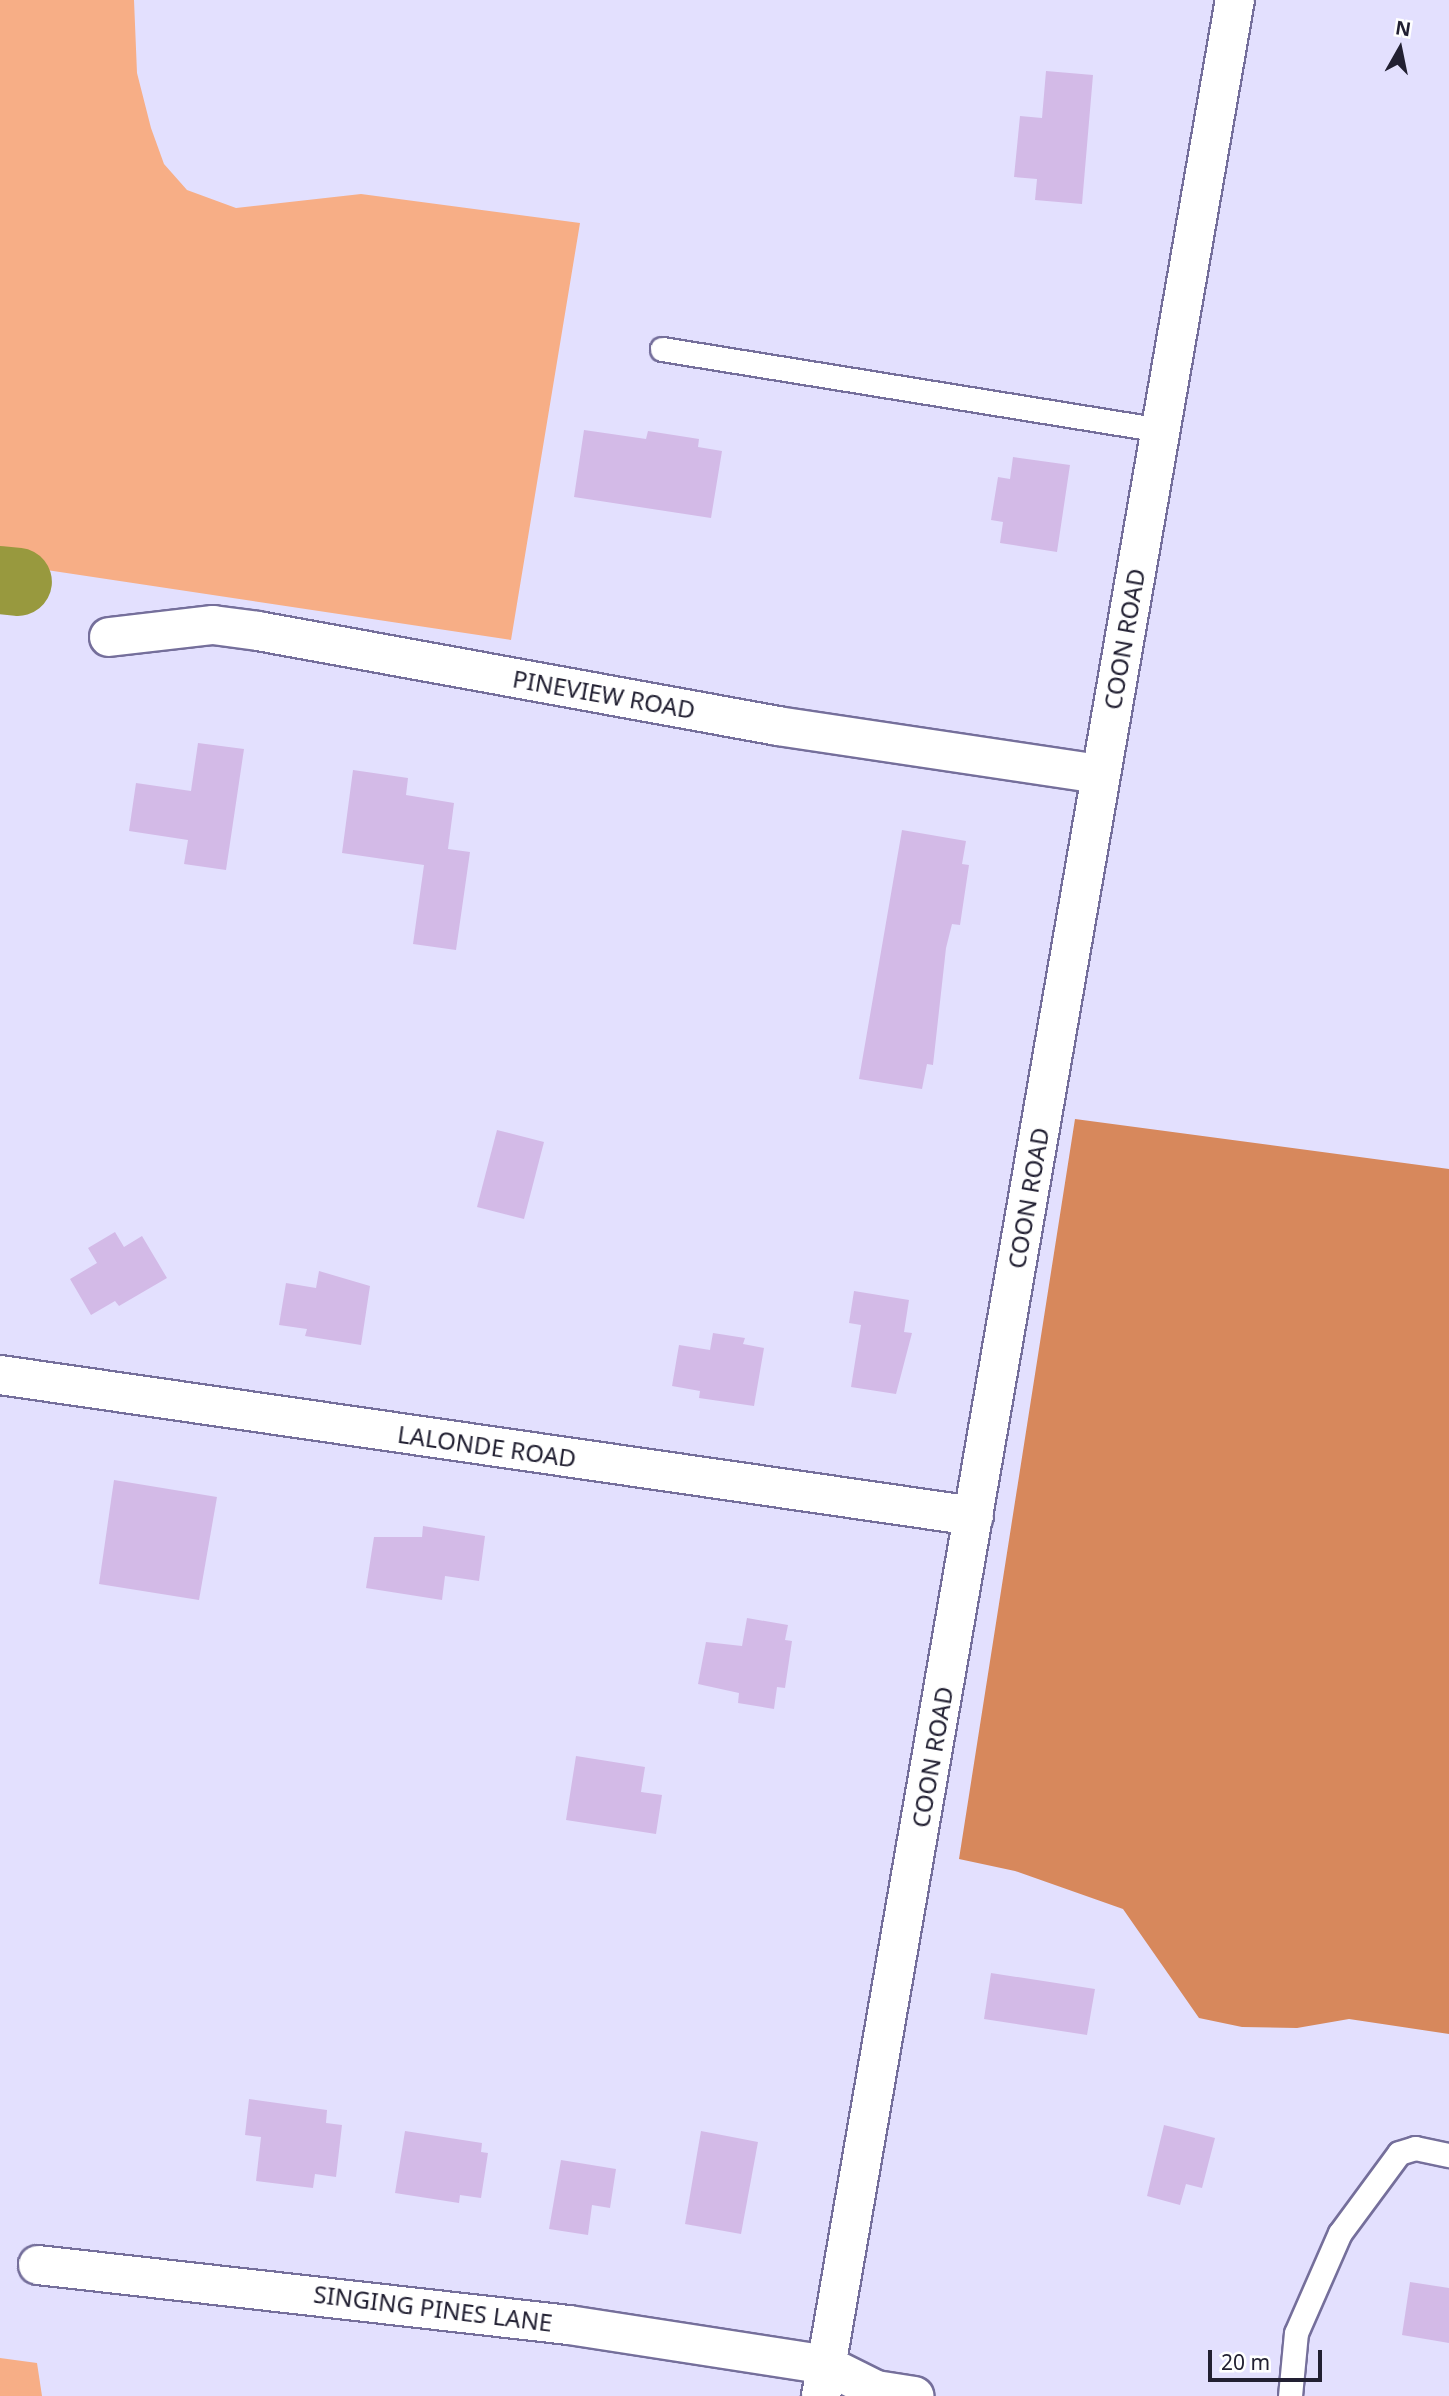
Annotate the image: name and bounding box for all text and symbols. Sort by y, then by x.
north arrow [1365,14,1435,84]
text: N [1394,14,1413,42]
street label: COON ROAD [1097,566,1151,712]
street label: PINEVIEW ROAD [511,664,697,724]
street label: COON ROAD [1001,1125,1055,1271]
street label: LALONDE ROAD [396,1419,578,1473]
street label: COON ROAD [905,1684,959,1830]
street label: SINGING PINES LANE [312,2279,554,2337]
scale bar [1211,2336,1325,2380]
text: 20 m [1221,2348,1270,2376]

